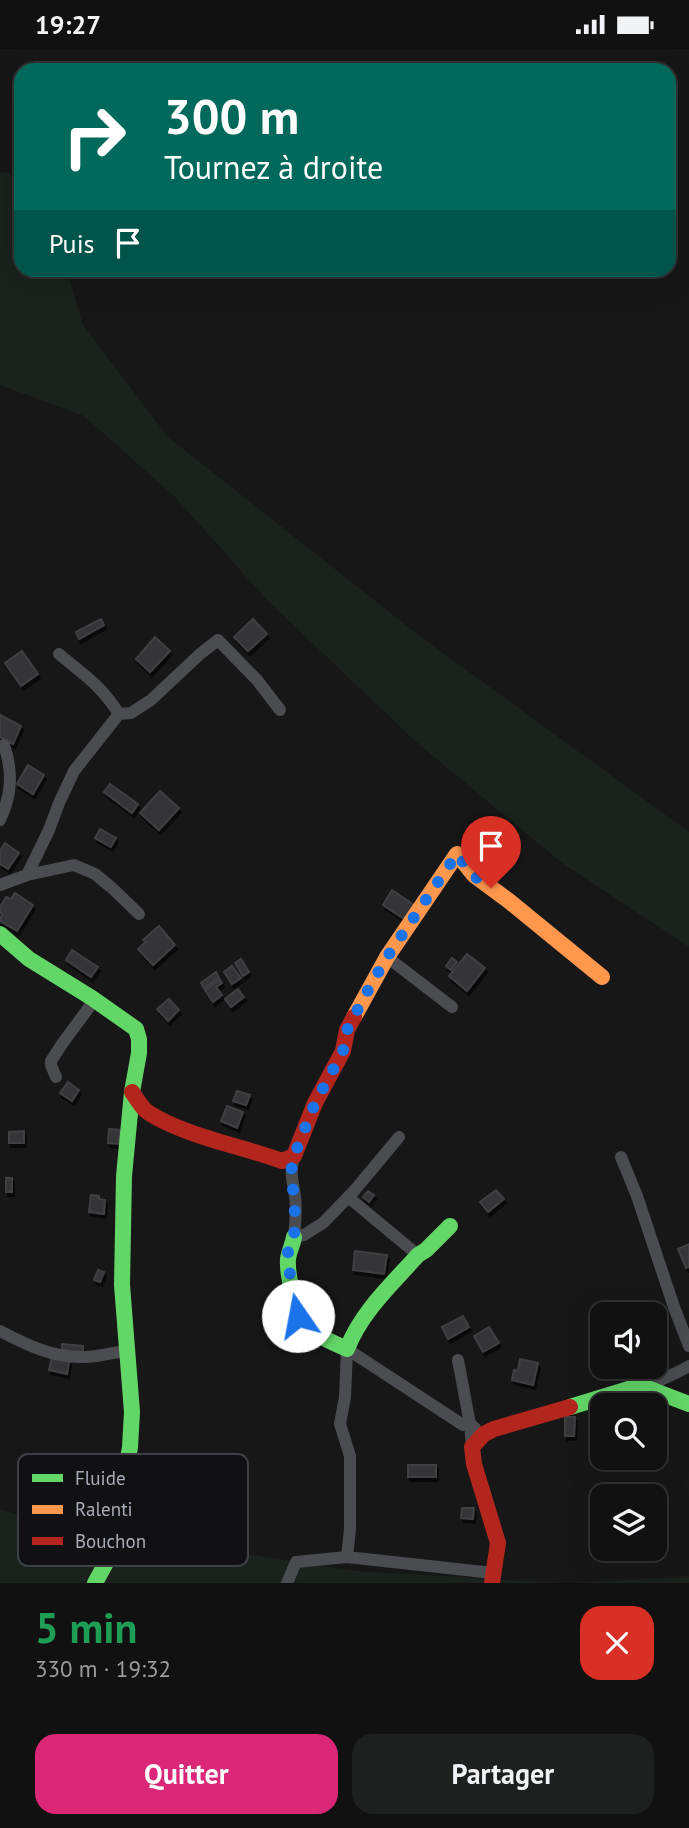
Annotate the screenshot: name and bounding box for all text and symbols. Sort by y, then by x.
text: 19:27 [35,8,101,41]
text: 300 m [164,84,299,148]
icon: right [49,91,140,182]
text: Tournez à droite [164,146,383,188]
icon: arrive [109,224,147,262]
text: Puis [49,227,95,260]
pin [461,816,521,888]
icon: arrive [472,827,510,865]
position arrow [261,1279,335,1353]
map controls [590,1302,667,1561]
button: sound [590,1302,667,1379]
button: search [590,1393,667,1470]
legend [18,1454,248,1566]
text: Fluide [75,1466,126,1490]
button: layers [590,1484,667,1561]
text: Ralenti [75,1497,133,1521]
text: Bouchon [75,1529,146,1553]
text: 5 min [35,1600,137,1655]
button: close [580,1606,654,1680]
text: 330 m · 19:32 [35,1654,171,1683]
button: Quitter [35,1734,338,1814]
button: Partager [352,1734,654,1814]

